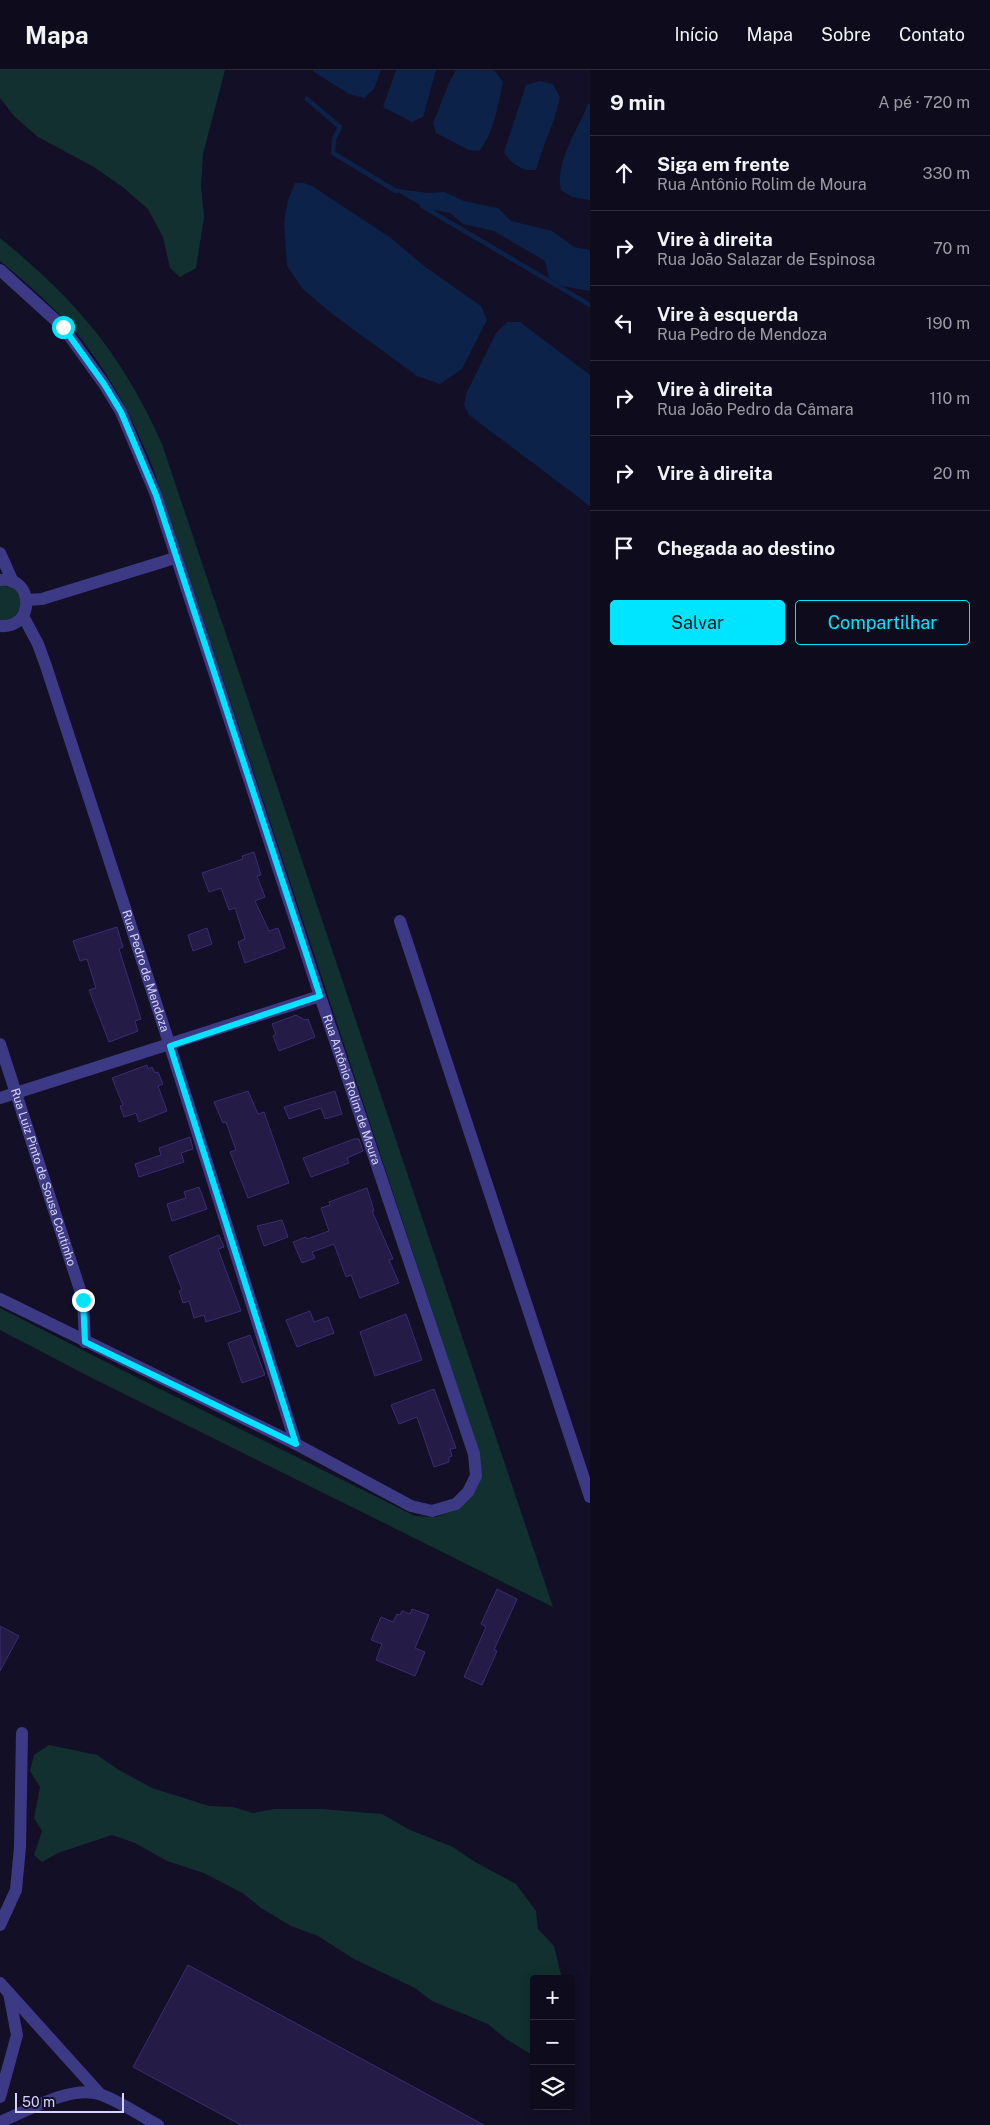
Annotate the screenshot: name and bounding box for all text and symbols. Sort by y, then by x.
text: Mapa [25,21,89,49]
text: Início [674,24,719,45]
text: Mapa [747,24,793,45]
text: Sobre [821,24,871,45]
text: Contato [899,24,965,45]
text: 9 min [610,90,666,115]
text: A pé · 720 m [878,93,970,112]
text: Siga em frente [657,153,790,175]
icon: ahead [610,159,638,187]
text: 330 m [923,164,970,183]
text: Rua Antônio Rolim de Moura [657,175,867,194]
text: Vire à direita [657,228,773,250]
icon: right [610,234,638,262]
text: 70 m [933,239,970,258]
text: Rua João Salazar de Espinosa [657,250,875,269]
text: Vire à esquerda [657,303,798,325]
icon: left [610,309,638,337]
text: 190 m [926,314,970,333]
route start [52,316,75,339]
text: Rua Pedro de Mendoza [657,325,827,344]
text: Vire à direita [657,378,773,400]
icon: right [610,384,638,412]
text: 110 m [929,389,970,408]
text: Rua João Pedro da Câmara [657,400,854,419]
icon: right [610,459,638,487]
text: Vire à direita [657,462,773,484]
text: 20 m [933,464,970,483]
icon: arrive [610,534,638,562]
text: Chegada ao destino [657,537,835,559]
button: Salvar [610,600,785,645]
button: Compartilhar [795,600,970,645]
street label: Rua Pedro de Mendoza [119,908,172,1034]
street label: Rua Antônio Rolim de Moura [320,1013,383,1167]
street label: Rua Luiz Pinto de Sousa Coutinho [8,1086,79,1268]
route end [72,1289,95,1312]
map controls [530,1975,575,2110]
button: + [530,1975,575,2020]
button: − [530,2020,575,2065]
button: layers [530,2065,575,2110]
scale bar [15,2090,124,2113]
text: 50 m [22,2094,55,2110]

